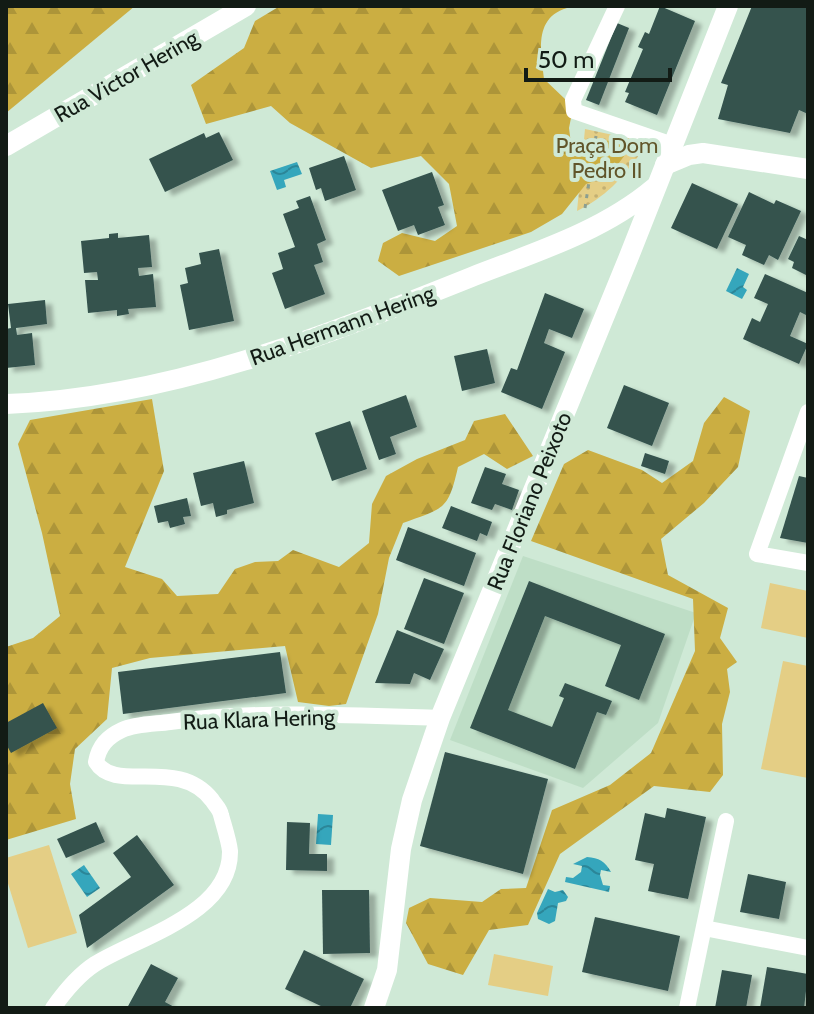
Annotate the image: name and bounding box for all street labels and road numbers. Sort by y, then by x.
street label: Rua Victor Hering [49,24,204,129]
street label: Rua Hermann Hering [246,279,439,371]
street label: Rua Floriano Peixoto [481,408,578,594]
street label: Rua Klara Hering [183,703,336,736]

